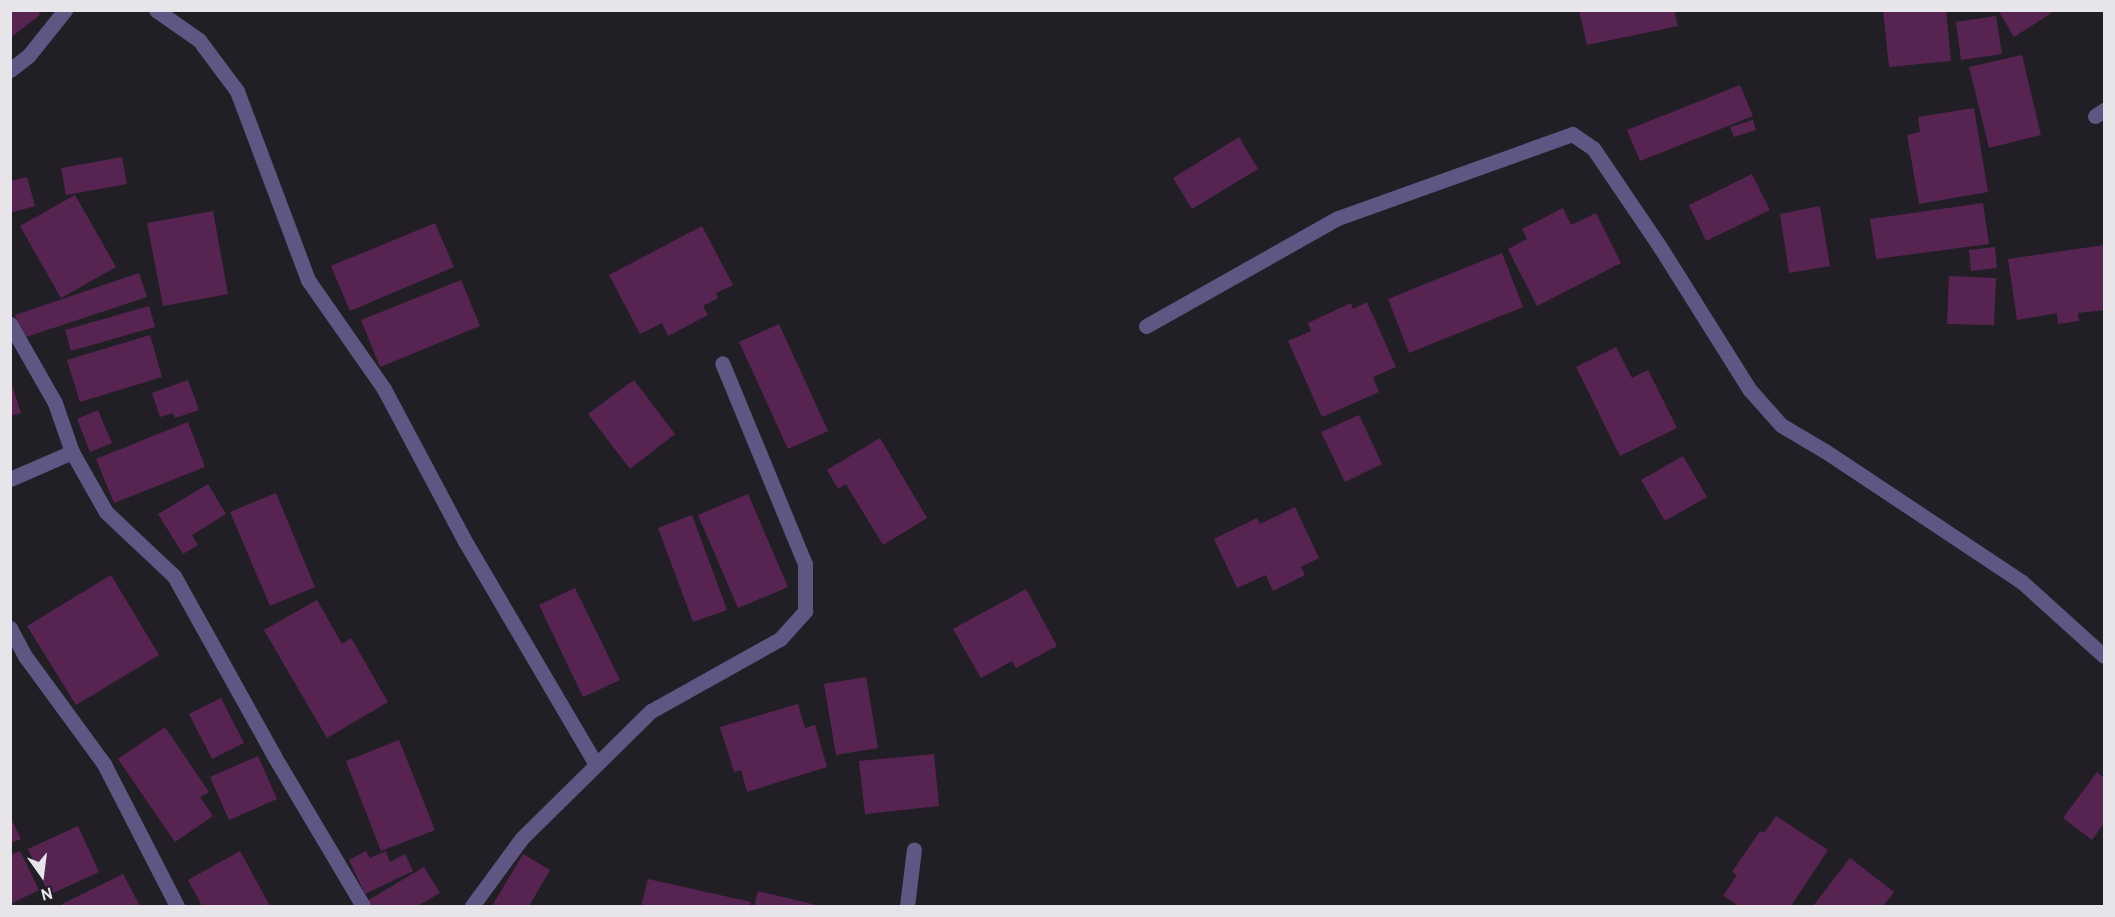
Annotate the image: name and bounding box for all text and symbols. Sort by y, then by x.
north arrow [12,845,72,905]
text: N [38,881,54,904]

